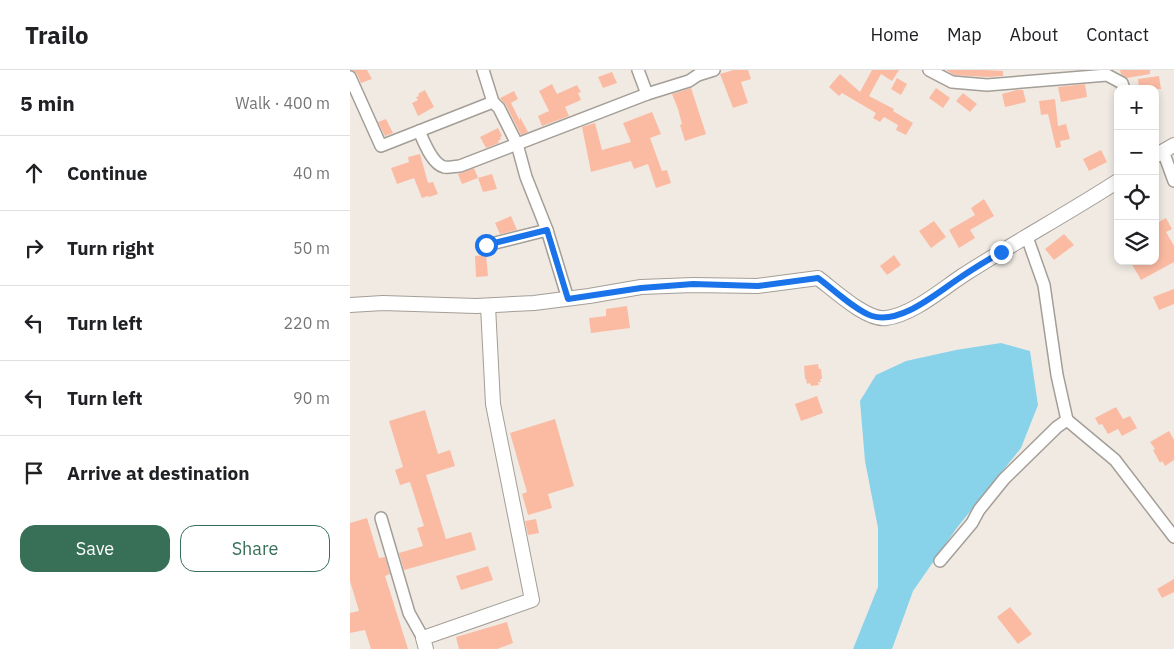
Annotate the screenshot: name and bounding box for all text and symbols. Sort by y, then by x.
text: Trailo [25,19,89,51]
text: Home [871,23,919,46]
text: Map [947,23,982,46]
text: About [1010,23,1058,46]
text: Contact [1086,23,1149,46]
map controls [1114,85,1159,265]
button: + [1114,85,1159,130]
text: 5 min [20,89,75,117]
text: Walk · 400 m [235,93,330,113]
button: − [1114,130,1159,175]
icon: ahead [20,159,48,187]
text: Continue [67,161,147,185]
text: 40 m [293,163,330,183]
button: locate [1114,175,1159,220]
button: layers [1114,220,1159,265]
icon: right [20,234,48,262]
route start [475,234,498,257]
text: Turn right [67,236,154,260]
text: 50 m [293,238,330,258]
route end [990,241,1013,264]
icon: left [20,309,48,337]
text: Turn left [67,311,143,335]
text: 220 m [283,313,330,333]
icon: left [20,384,48,412]
text: Turn left [67,386,143,410]
text: 90 m [293,388,330,408]
icon: arrive [20,459,48,487]
text: Arrive at destination [67,461,250,485]
button: Save [20,525,170,572]
button: Share [180,525,330,572]

